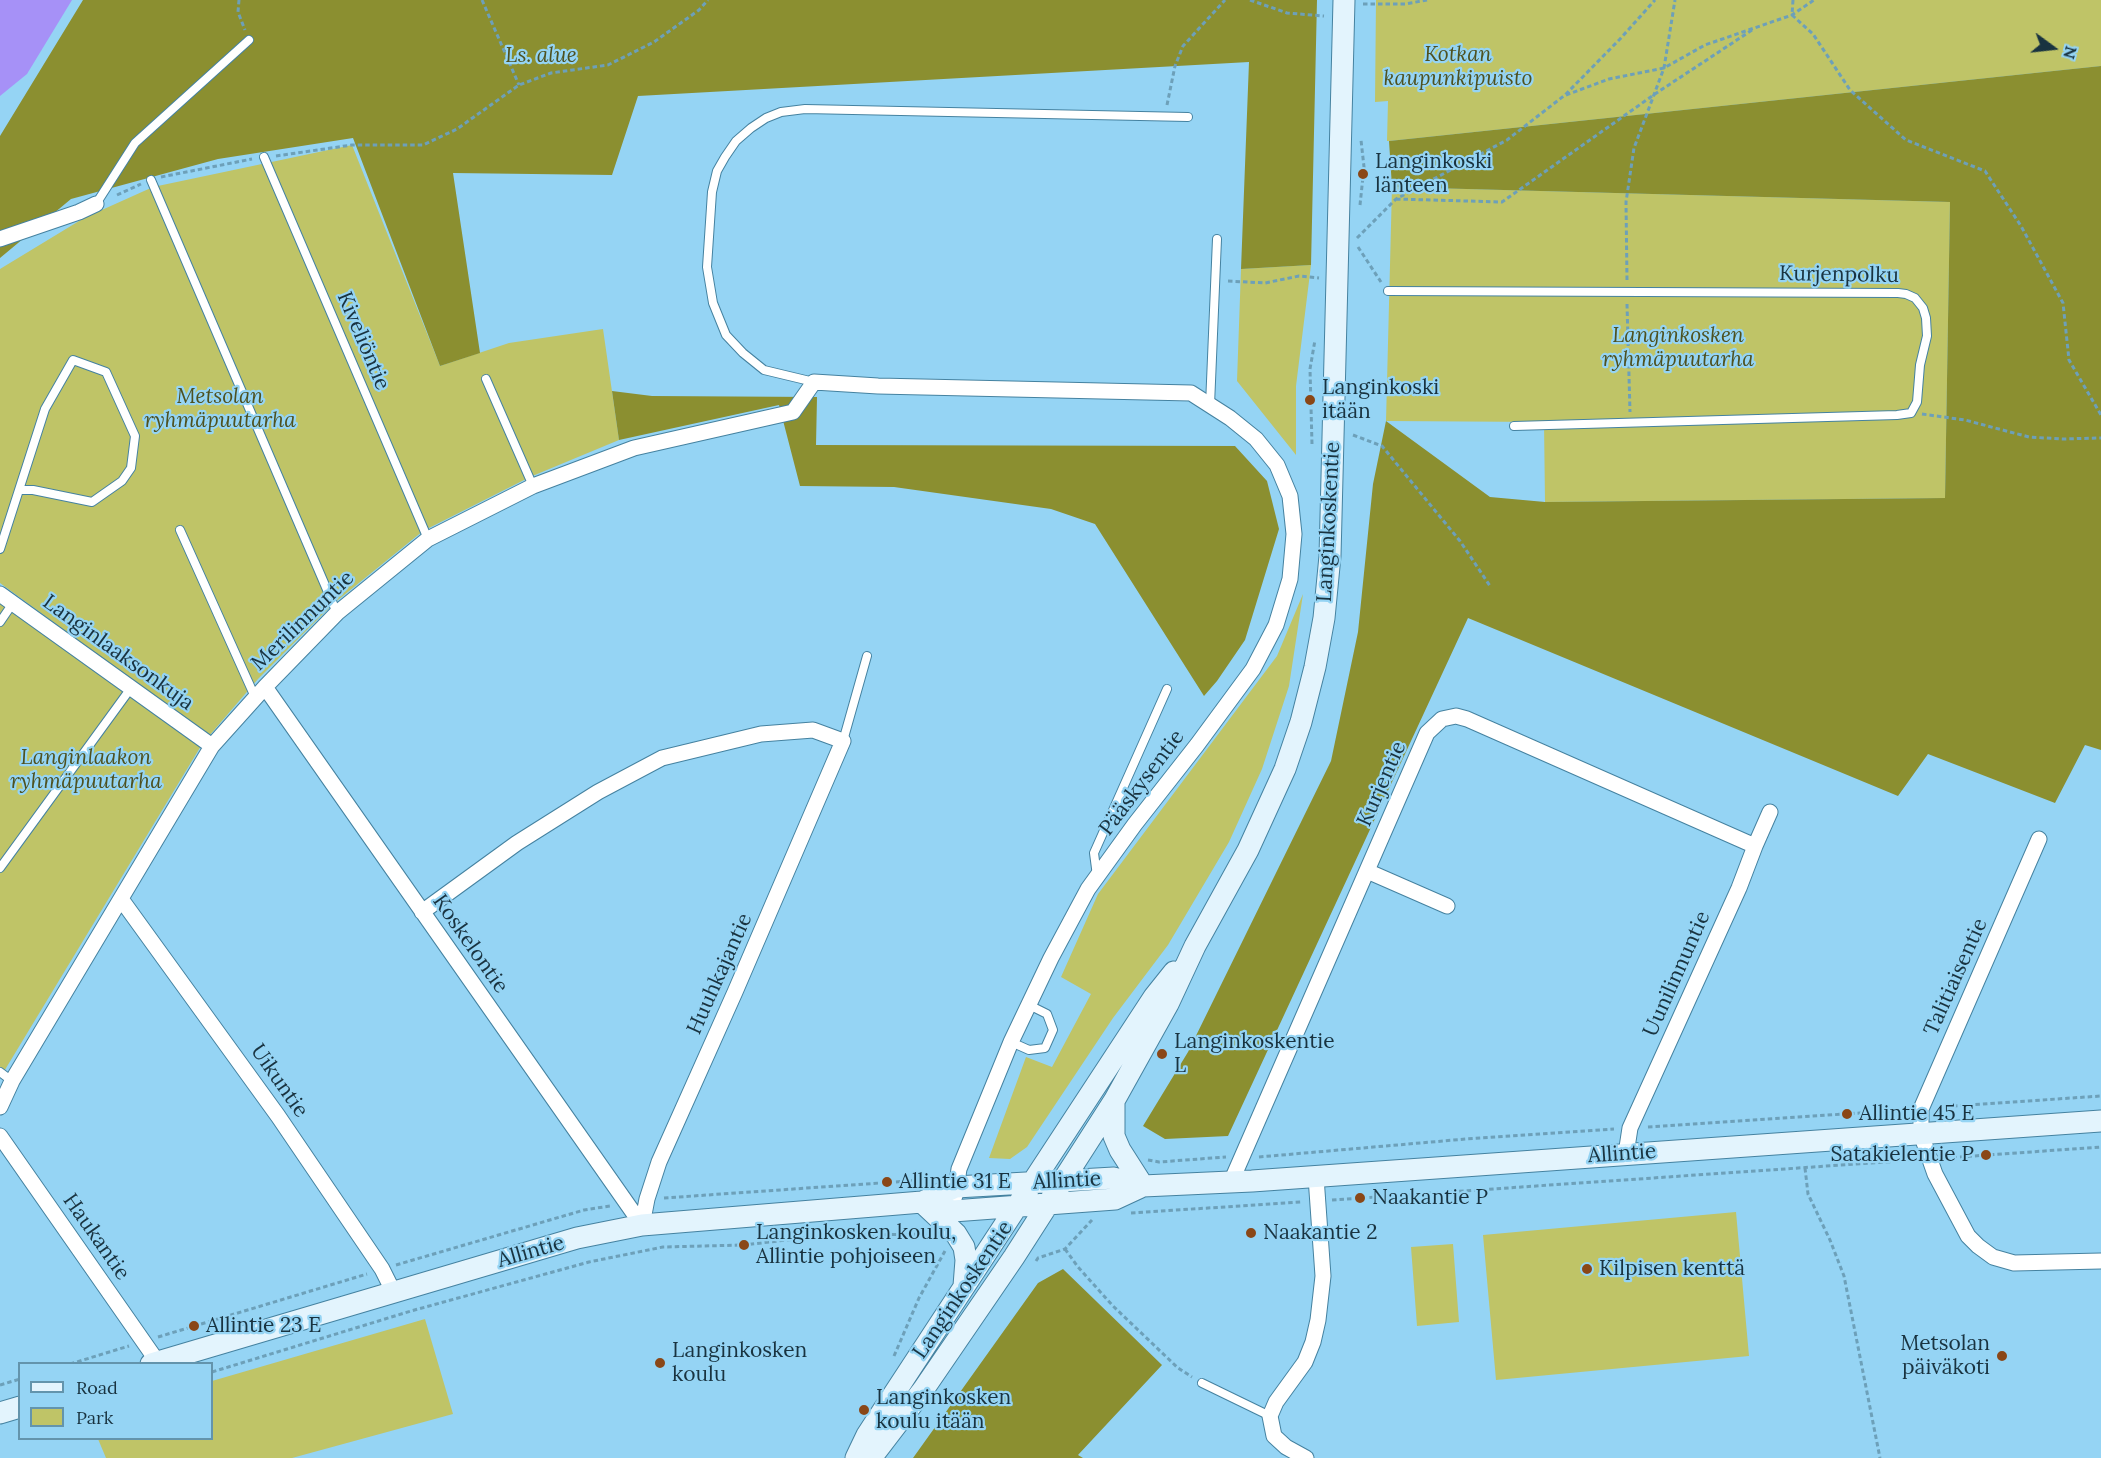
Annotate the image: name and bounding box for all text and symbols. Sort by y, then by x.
north arrow [2023,18,2083,78]
park label: Kotkan kaupunkipuisto [1384,42,1532,92]
park label: Ls. alue [505,43,577,69]
text: N [2059,44,2082,61]
place label: Langinkoski länteen [1375,149,1492,199]
marker: Langinkoski länteen [1356,167,1370,181]
street label: Kurjenpolku [1779,261,1899,289]
street label: Kiveliöntie [331,288,395,394]
park label: Langinkosken ryhmäpuutarha [1602,323,1754,373]
place label: Langinkoski itään [1322,375,1439,425]
park label: Metsolan ryhmäpuutarha [144,384,296,434]
marker: Langinkoski itään [1303,393,1317,407]
street label: Langinkoskentie [1312,441,1346,603]
street label: Merilinnuntie [246,566,360,676]
street label: Langinlaaksonkuja [38,590,198,716]
street label: Pääskysentie [1094,725,1190,841]
street label: Kurjentie [1352,737,1412,831]
park label: Langinlaakon ryhmäpuutarha [10,745,162,795]
street label: Koskelontie [427,890,513,998]
street label: Uunilinnuntie [1638,907,1716,1041]
street label: Huuhkajantie [682,910,758,1038]
street label: Talitiaisentie [1919,915,1993,1039]
place label: Langinkoskentie L [1174,1029,1335,1079]
street label: Uikuntie [245,1040,313,1122]
marker: Langinkoskentie L [1155,1047,1169,1061]
place label: Allintie 45 E [1859,1101,1974,1127]
marker: Allintie 45 E [1840,1107,1854,1121]
street label: Allintie [1587,1139,1657,1169]
place label: Satakielentie P [1831,1142,1974,1168]
marker: Satakielentie P [1979,1148,1993,1162]
street label: Allintie [1032,1167,1102,1195]
place label: Allintie 31 E [899,1169,1011,1195]
marker: Allintie 31 E [880,1175,894,1189]
place label: Naakantie P [1372,1185,1488,1211]
street label: Haukantie [57,1189,135,1285]
marker: Naakantie P [1353,1191,1367,1205]
street label: Langinkoskentie [908,1216,1018,1364]
place label: Langinkosken koulu, Allintie pohjoiseen [756,1220,956,1270]
place label: Naakantie 2 [1263,1220,1377,1246]
marker: Naakantie 2 [1244,1226,1258,1240]
street label: Allintie [495,1230,567,1274]
marker: Langinkosken koulu, Allintie pohjoiseen [737,1238,751,1252]
place label: Kilpisen kenttä [1599,1256,1745,1282]
marker: Kilpisen kenttä [1580,1262,1594,1276]
place label: Allintie 23 E [206,1313,321,1339]
marker: Allintie 23 E [187,1319,201,1333]
place label: Metsolan päiväkoti [1900,1331,1990,1381]
place label: Langinkosken koulu [672,1338,807,1388]
marker: Metsolan päiväkoti [1995,1349,2009,1363]
marker: Langinkosken koulu [653,1356,667,1370]
legend [18,1362,213,1440]
text: Road [76,1376,118,1399]
place label: Langinkosken koulu itään [876,1385,1011,1435]
marker: Langinkosken koulu itään [857,1403,871,1417]
text: Park [76,1406,113,1429]

